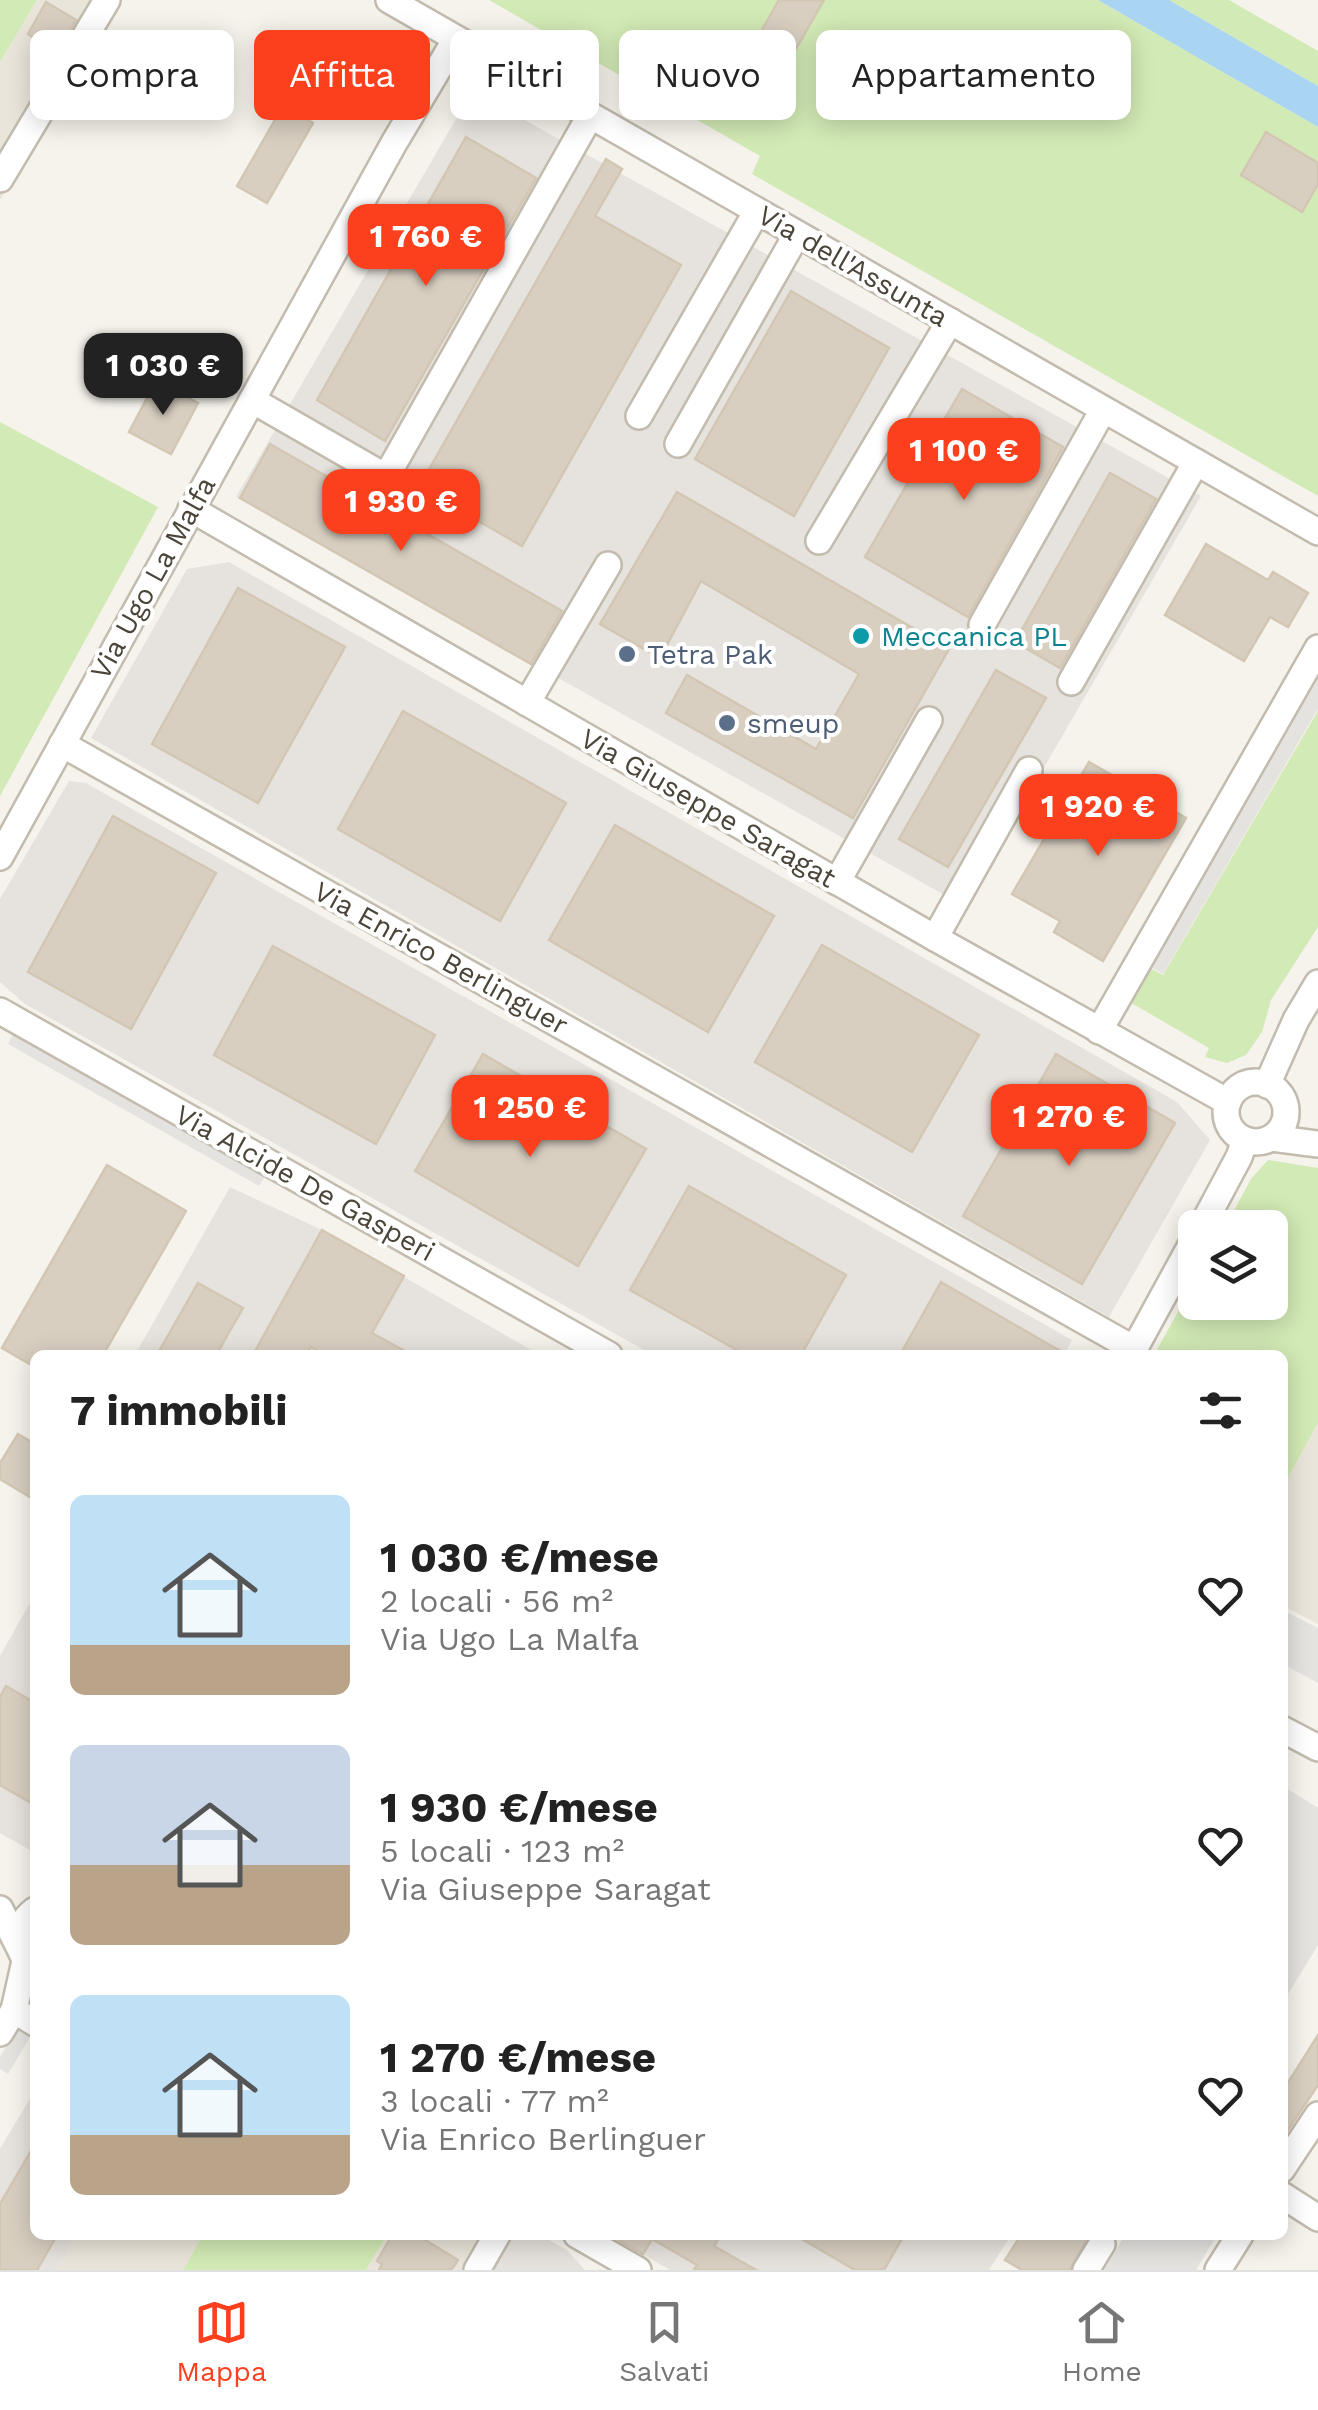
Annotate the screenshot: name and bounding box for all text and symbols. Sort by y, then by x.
chip: Compra [30,30,234,120]
chip: Affitta [254,30,430,120]
chip: Filtri [450,30,599,120]
chip: Nuovo [619,30,796,120]
chip: Appartamento [816,30,1131,120]
street label: Via dell'Assunta [752,198,954,334]
pin: 1 760 € [334,204,518,289]
text: 1 760 € [370,217,482,255]
pin: 1 030 € [71,333,255,418]
text: 1 030 € [106,346,220,384]
pin: 1 100 € [872,418,1056,503]
text: 1 100 € [909,431,1019,469]
pin: 1 930 € [309,469,493,554]
street label: Via Ugo La Malfa [84,471,222,685]
text: 1 930 € [344,482,458,520]
place label: Meccanica PL [881,620,1067,653]
marker: Meccanica PL [850,625,872,647]
place label: Tetra Pak [647,638,773,671]
marker: Tetra Pak [616,643,638,665]
place label: smeup [747,707,839,740]
marker: smeup [716,712,738,734]
street label: Via Giuseppe Saragat [574,721,842,895]
pin: 1 920 € [1006,774,1190,859]
text: 1 920 € [1041,787,1155,825]
street label: Via Enrico Berlinguer [308,874,574,1042]
pin: 1 250 € [438,1075,622,1160]
pin: 1 270 € [977,1084,1161,1169]
text: 1 250 € [474,1088,586,1126]
text: 1 270 € [1013,1097,1125,1135]
street label: Via Alcide De Gasperi [169,1098,441,1268]
map controls [1178,1210,1288,1320]
button: layers [1178,1210,1288,1320]
icon: filters [1193,1383,1248,1438]
text: 7 immobili [70,1386,287,1435]
text: 1 030 €/mese [380,1533,659,1582]
icon: home [150,1535,270,1655]
icon: heart [1193,1568,1248,1623]
text: 2 locali · 56 m² [380,1582,613,1620]
text: Via Ugo La Malfa [380,1620,639,1658]
text: 1 930 €/mese [380,1783,658,1832]
icon: home [150,1785,270,1905]
icon: heart [1193,1818,1248,1873]
text: 5 locali · 123 m² [380,1832,624,1870]
text: Via Giuseppe Saragat [380,1870,711,1908]
text: 1 270 €/mese [380,2033,656,2082]
icon: home [150,2035,270,2155]
icon: heart [1193,2068,1248,2123]
text: 3 locali · 77 m² [380,2082,609,2120]
text: Via Enrico Berlinguer [380,2120,706,2158]
tab: Mappa [176,2295,267,2388]
tab: Salvati [619,2295,709,2388]
tab: Home [1062,2295,1142,2388]

